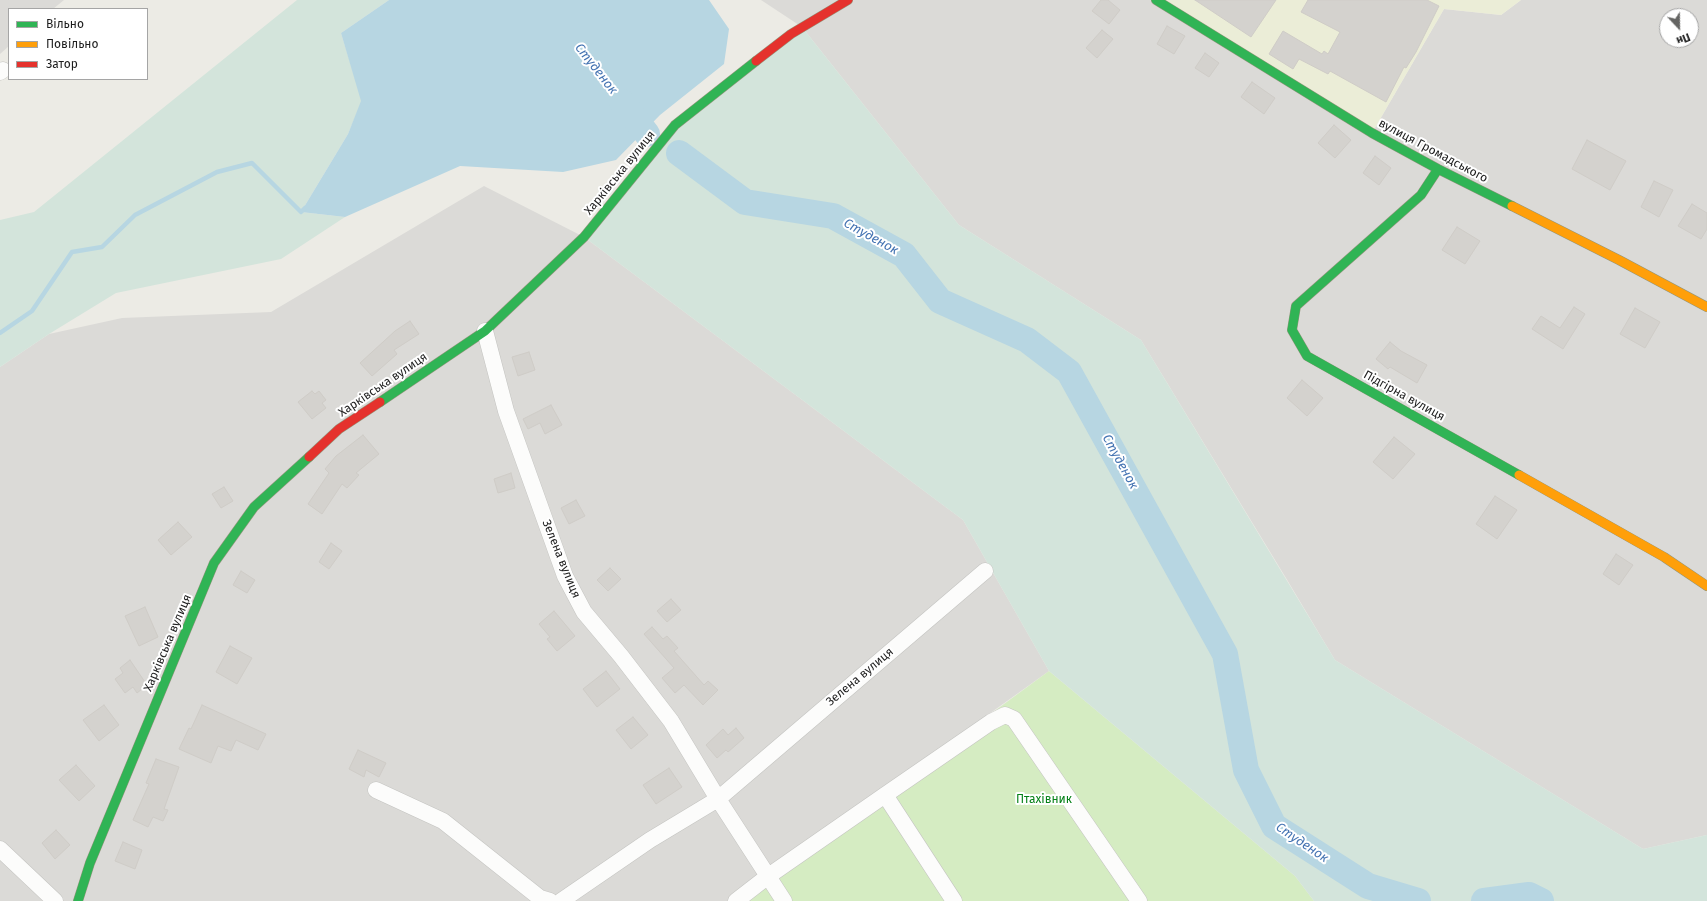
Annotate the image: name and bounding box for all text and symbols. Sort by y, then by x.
legend [8,8,148,80]
north arrow [1659,8,1699,48]
text: Вільно [46,17,84,31]
text: Пн [1674,30,1692,47]
text: Повільно [46,37,99,51]
water label: Студенок [571,40,621,98]
text: Затор [46,57,78,71]
street label: вулиця Громадського [1376,116,1490,186]
street label: Харківська вулиця [582,128,658,218]
water label: Студенок [841,216,901,258]
street label: Харківська вулиця [336,350,430,420]
street label: Підгірна вулиця [1361,368,1447,424]
water label: Студенок [1099,432,1141,492]
street label: Зелена вулиця [539,518,583,600]
street label: Харківська вулиця [141,592,195,694]
street label: Зелена вулиця [824,645,896,709]
park label: Птахівник [1016,793,1072,807]
water label: Студенок [1273,820,1331,866]

